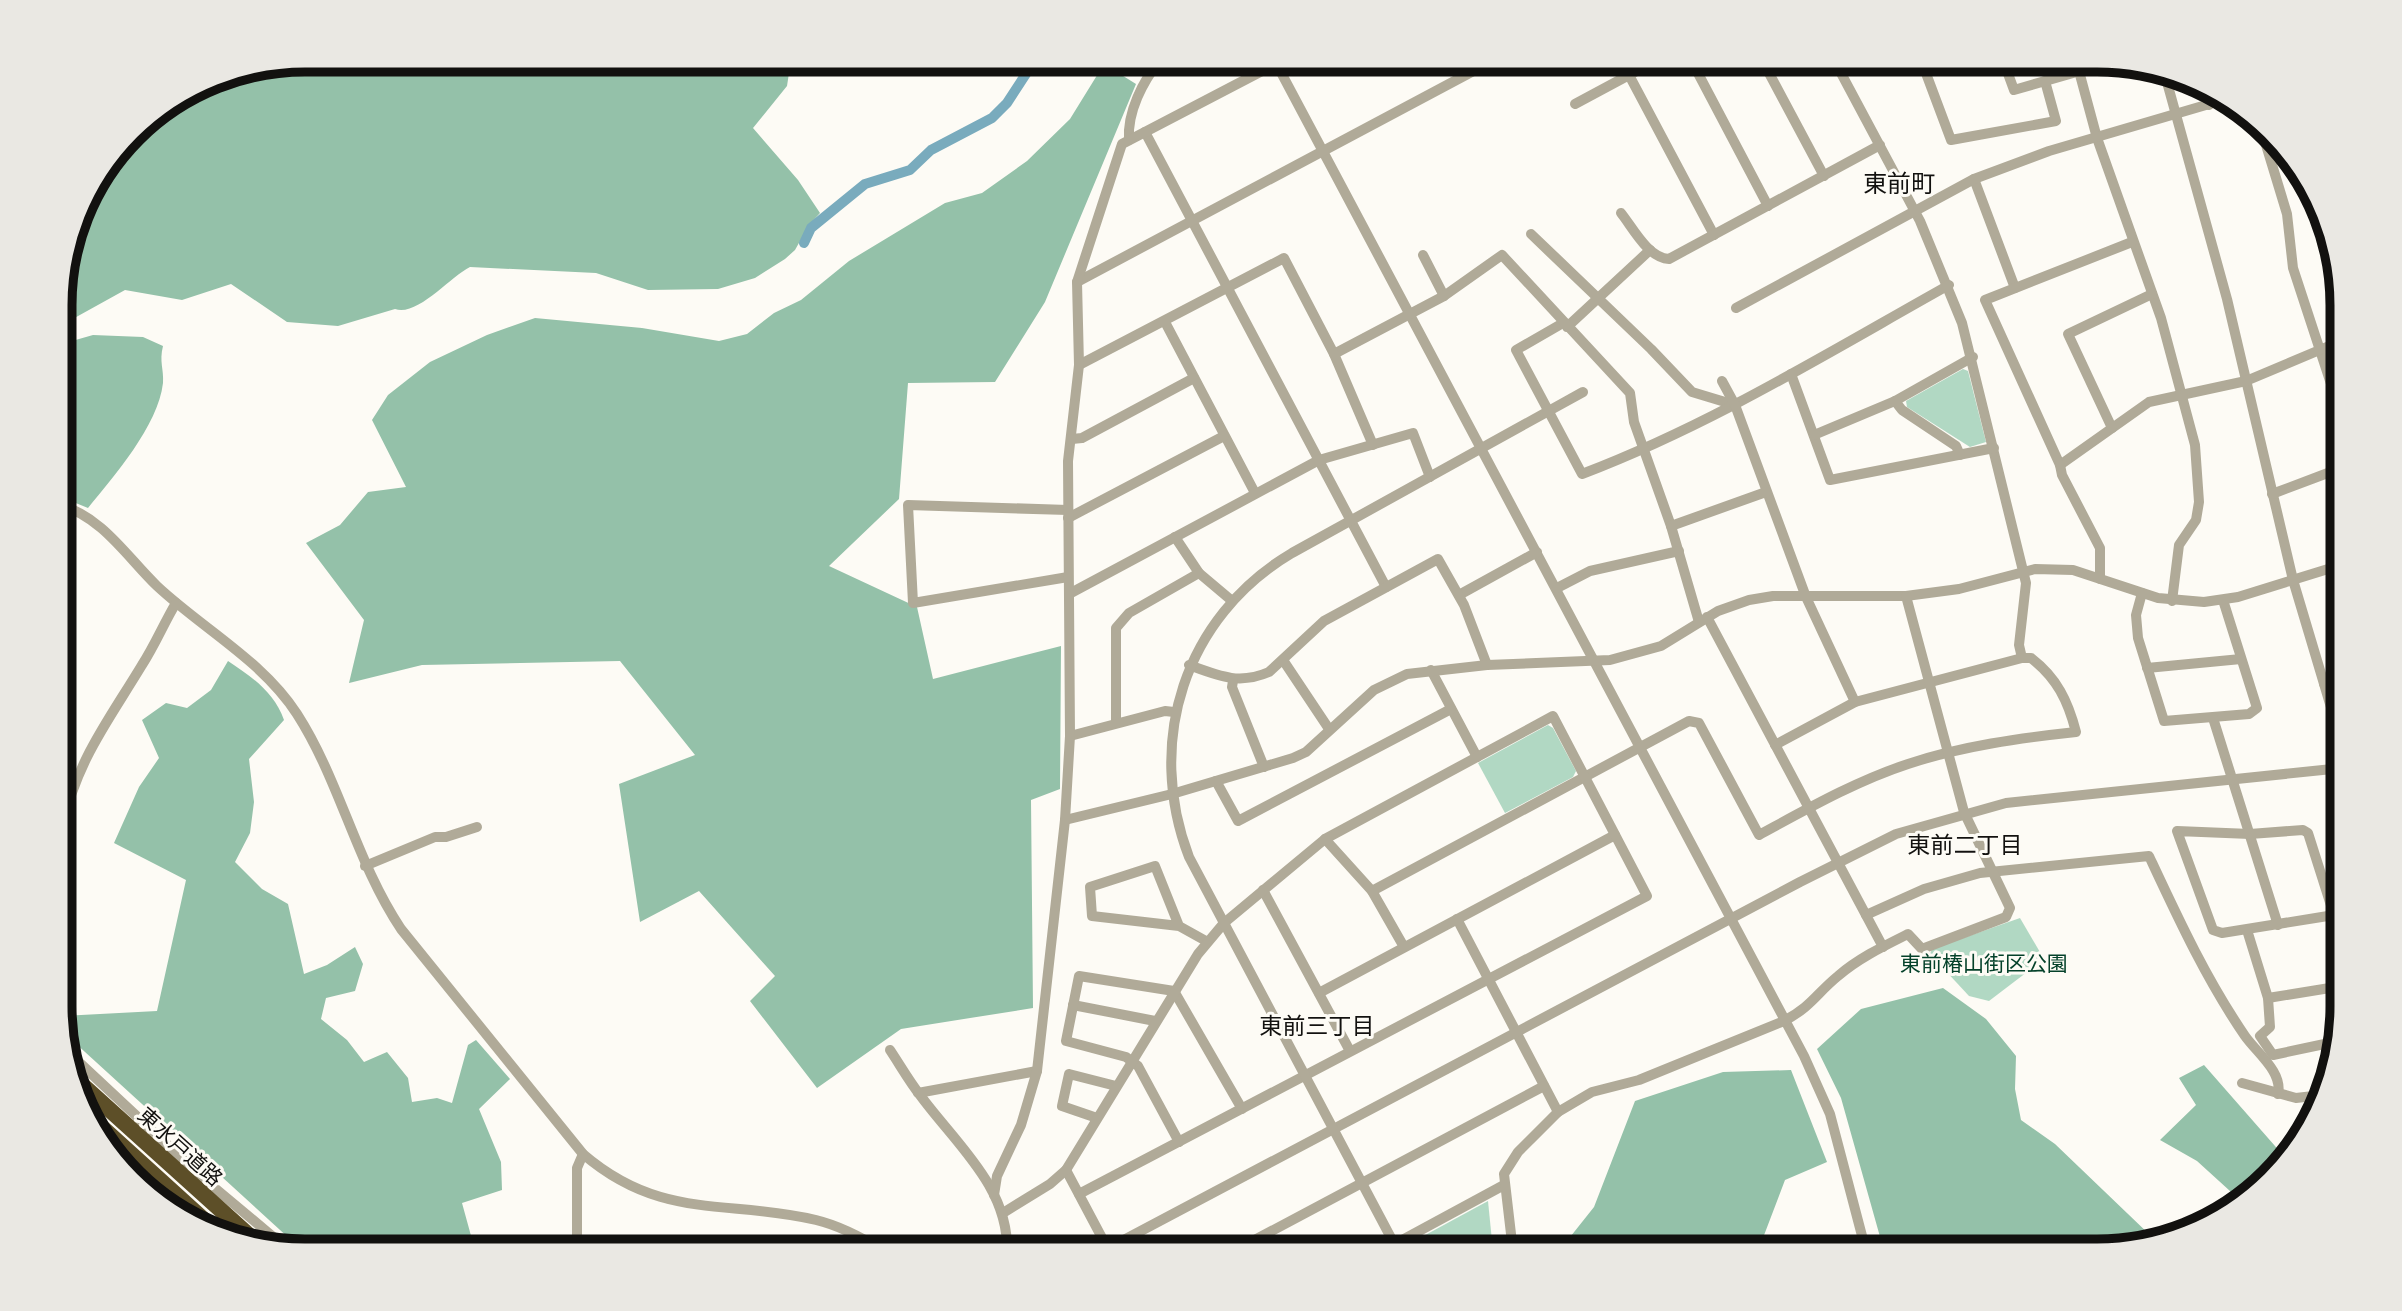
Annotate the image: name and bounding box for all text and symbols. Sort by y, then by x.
district label: 東前町 [1863,170,1935,198]
district label: 東前二丁目 [1908,831,2023,859]
park label: 東前椿山街区公園 [1900,951,2068,977]
district label: 東前三丁目 [1260,1012,1375,1040]
street label: 東水戸道路 [132,1102,228,1192]

